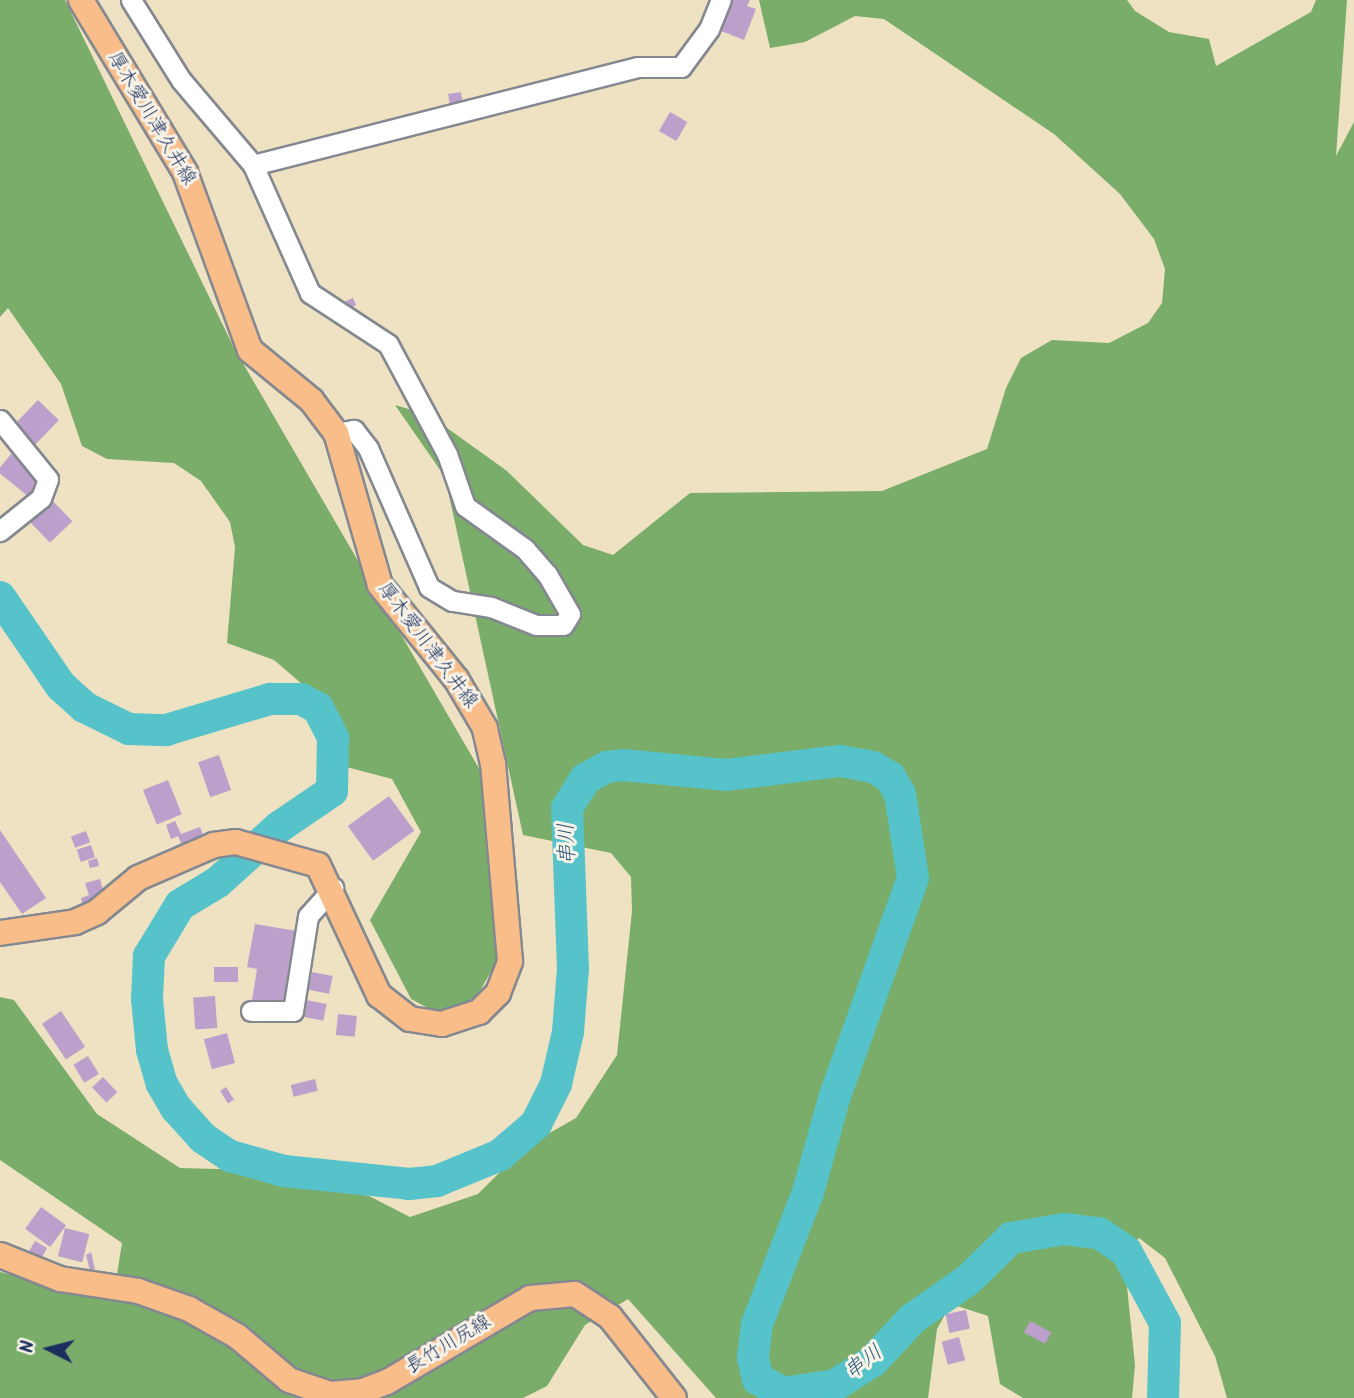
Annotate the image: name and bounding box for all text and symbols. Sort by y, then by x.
street label: 厚木愛川津久井線 [102,48,200,190]
street label: 厚木愛川津久井線 [372,578,482,714]
water label: 串川 [555,823,581,865]
street label: 長竹川尻線 [402,1311,496,1379]
north arrow [14,1314,84,1384]
text: N [13,1339,44,1354]
water label: 串川 [840,1340,888,1386]

